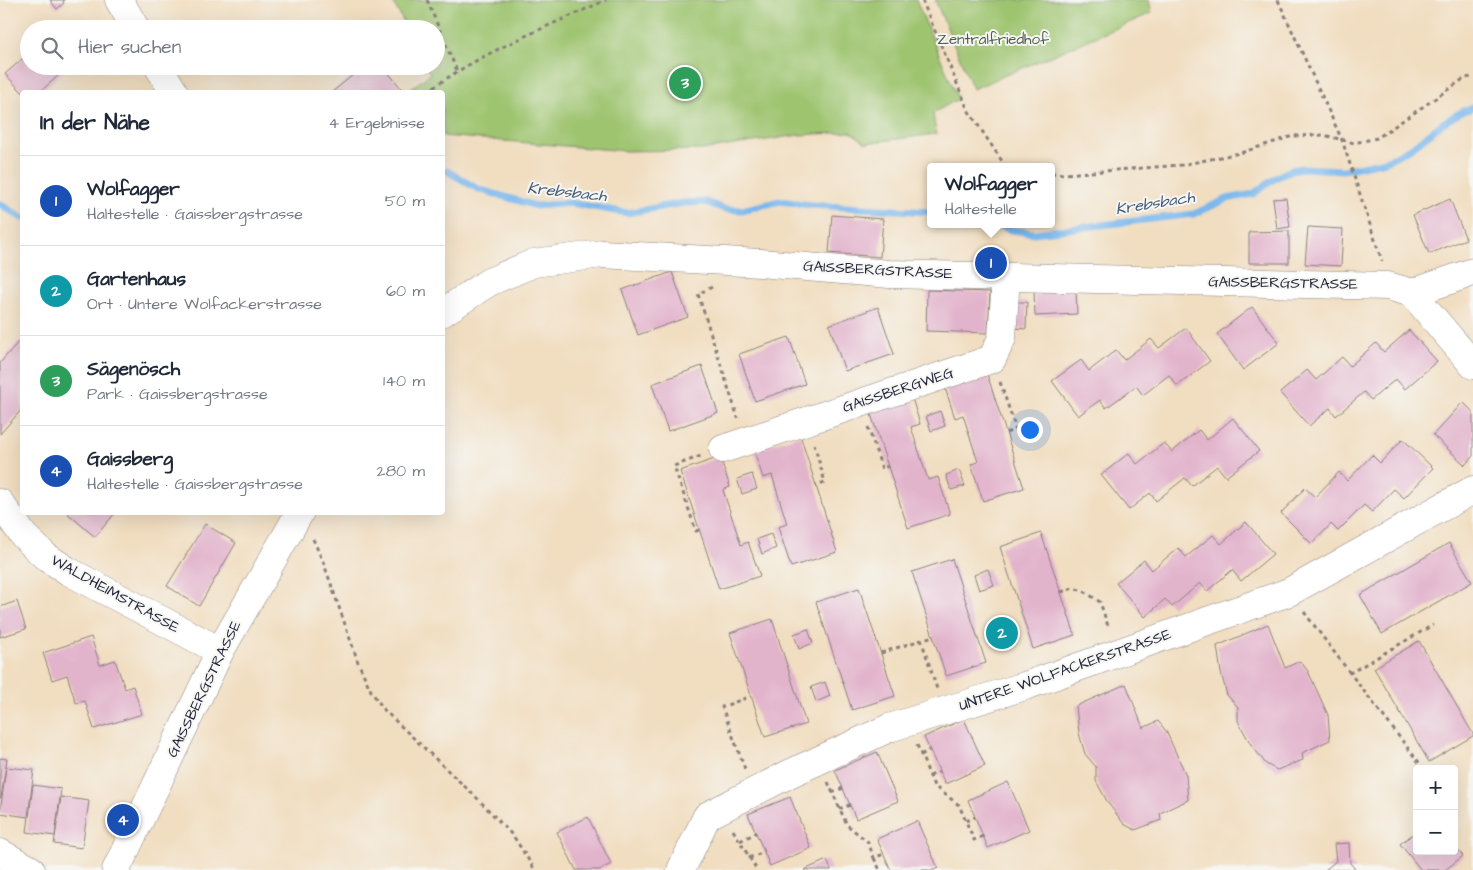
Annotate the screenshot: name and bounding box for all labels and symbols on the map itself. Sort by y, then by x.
park label: Zentralfriedhof [937,29,1049,50]
pin: 3 [669,64,701,102]
water label: Krebsbach [526,177,609,207]
water label: Krebsbach [1114,186,1197,220]
pin: 1 [975,244,1007,282]
street label: GAISSBERGSTRASSE [803,256,953,284]
street label: GAISSBERGSTRASSE [1208,271,1358,295]
street label: GAISSBERGWEG [840,362,957,418]
your location [1017,417,1043,443]
street label: WALDHEIMSTRASSE [47,550,183,638]
pin: 2 [986,614,1018,652]
street label: GAISSBERGSTRASSE [162,617,246,761]
street label: UNTERE WOLFACKERSTRASSE [956,624,1174,716]
pin: 4 [107,801,139,839]

